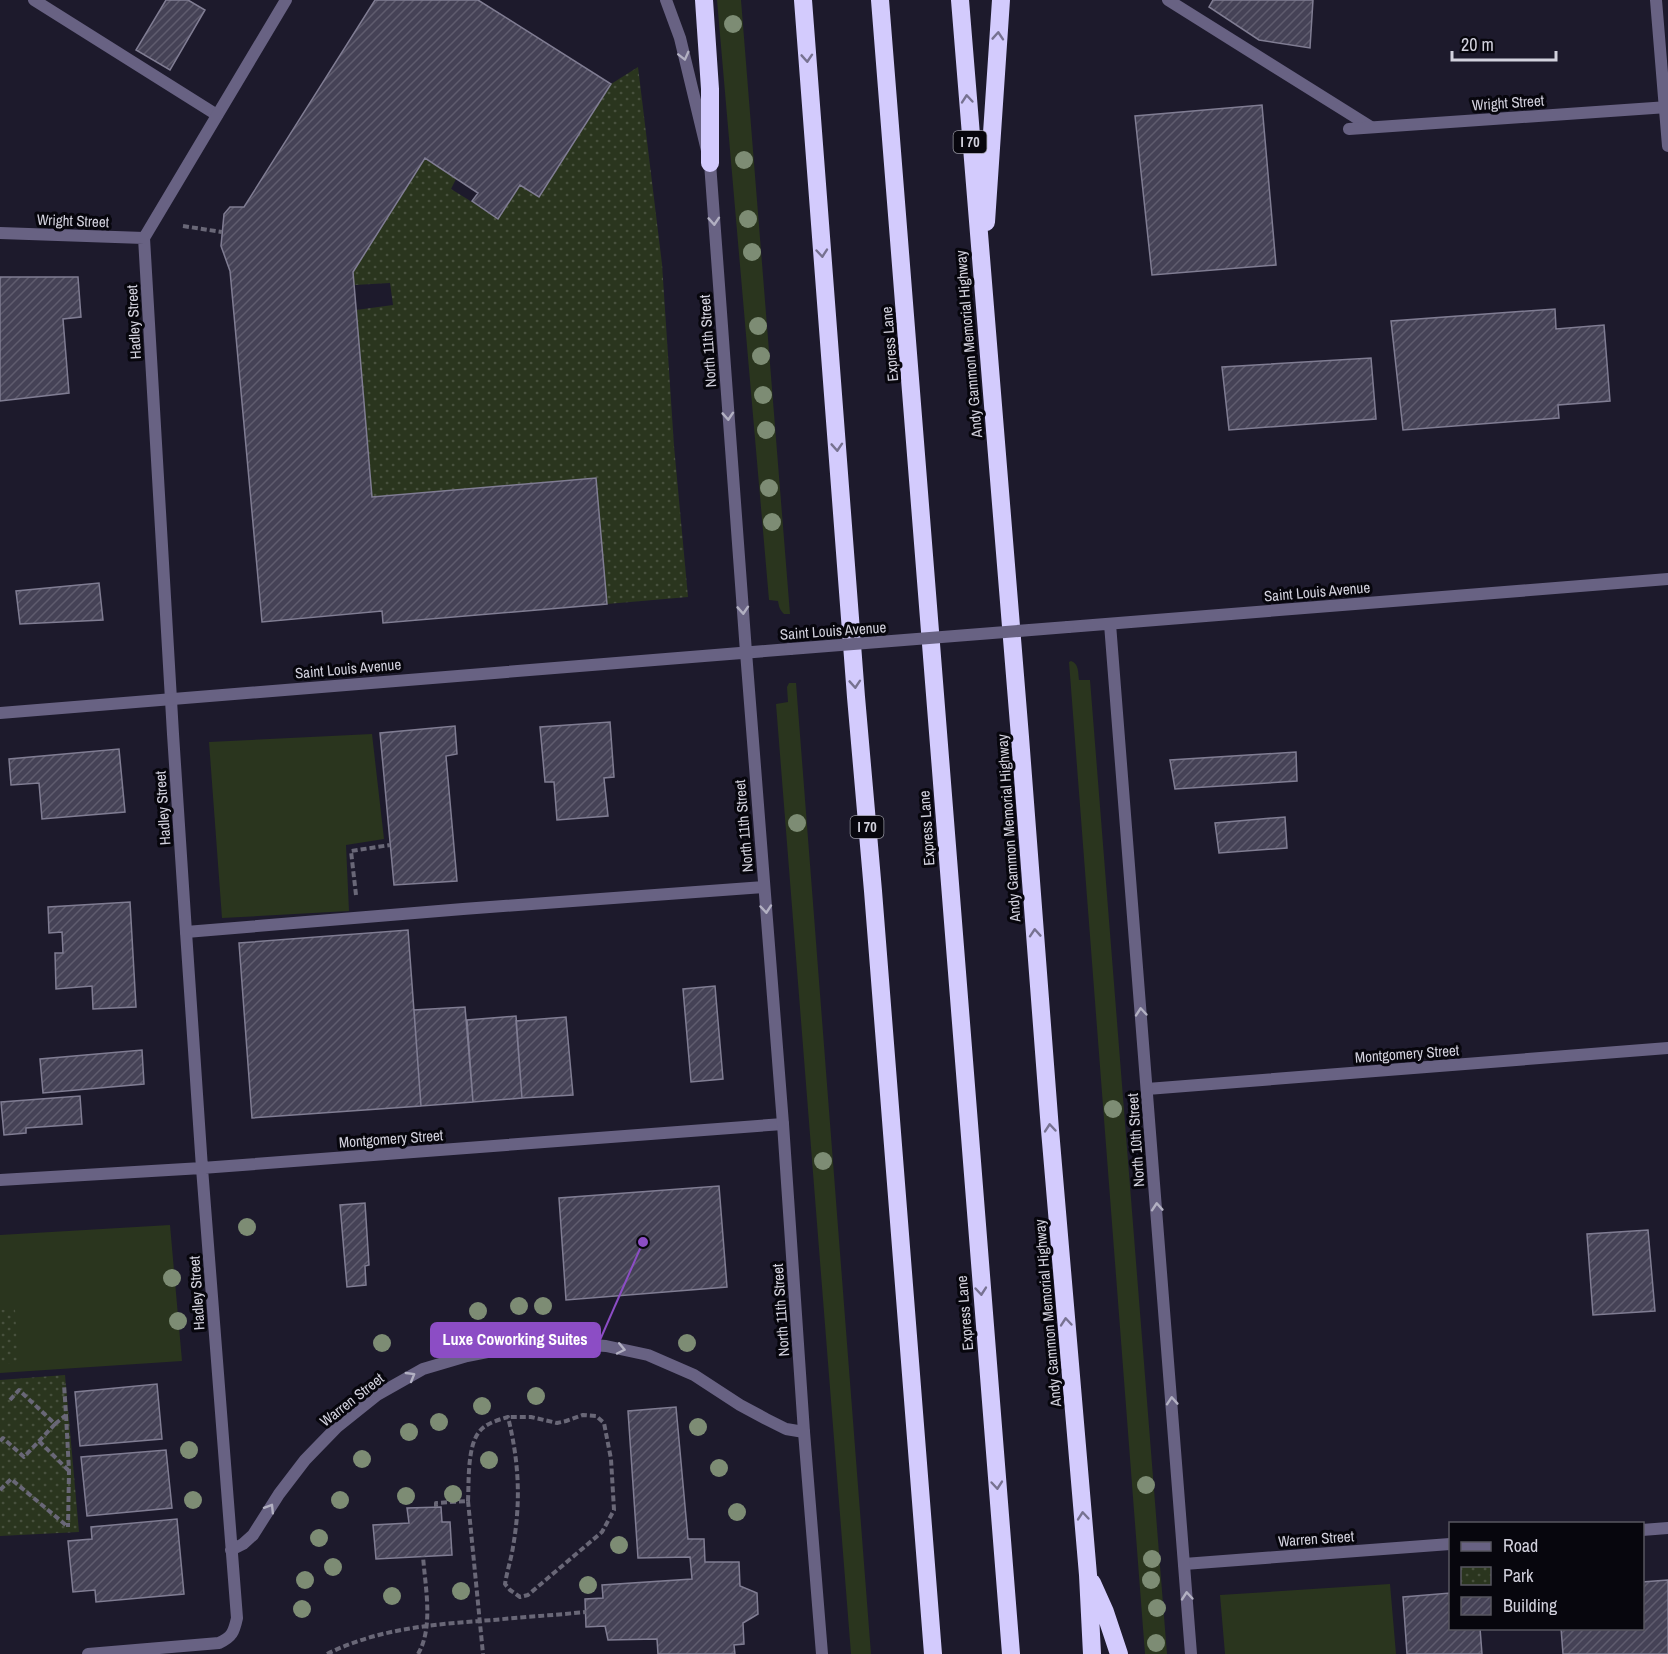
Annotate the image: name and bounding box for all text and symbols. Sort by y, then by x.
scale bar [1452,24,1556,62]
one-way arrow [992,32,1005,41]
text: 20 m [1461,32,1494,57]
one-way arrow [676,50,689,60]
one-way arrow [800,54,813,63]
street label: Wright Street [1471,89,1545,115]
one-way arrow [961,95,974,104]
road number: I 70 [954,131,986,153]
street label: Wright Street [37,209,110,232]
one-way arrow [707,217,720,226]
one-way arrow [815,248,828,257]
street label: Andy Gammon Memorial Highway [950,249,987,440]
street label: Hadley Street [121,284,146,360]
street label: North 11th Street [694,293,721,388]
street label: Express Lane [876,306,903,382]
one-way arrow [722,411,735,420]
one-way arrow [830,443,843,452]
street label: Saint Louis Avenue [1263,576,1371,607]
one-way arrow [736,606,749,615]
street label: Saint Louis Avenue [779,616,887,645]
street label: Saint Louis Avenue [294,653,402,684]
one-way arrow [848,679,861,688]
street label: Andy Gammon Memorial Highway [991,733,1026,924]
street label: Hadley Street [149,770,176,846]
street label: North 11th Street [729,778,758,873]
street label: Express Lane [913,790,940,866]
road number: I 70 [850,816,884,838]
one-way arrow [759,905,772,914]
one-way arrow [1028,929,1041,938]
one-way arrow [1135,1008,1148,1017]
street label: Montgomery Street [1354,1039,1460,1068]
street label: North 10th Street [1122,1092,1149,1187]
one-way arrow [1044,1123,1057,1132]
street label: Montgomery Street [338,1124,444,1153]
one-way arrow [1150,1202,1163,1211]
street label: Andy Gammon Memorial Highway [1029,1218,1066,1409]
street label: Hadley Street [183,1255,210,1331]
street label: North 11th Street [767,1262,794,1357]
street label: Express Lane [951,1275,978,1351]
one-way arrow [975,1286,988,1295]
one-way arrow [1060,1318,1073,1327]
callout: Luxe Coworking Suites [431,1323,600,1357]
text: Luxe Coworking Suites [442,1328,588,1350]
one-way arrow [616,1342,626,1355]
street label: Warren Street [315,1368,389,1431]
one-way arrow [405,1372,415,1383]
one-way arrow [1165,1397,1178,1406]
one-way arrow [990,1480,1003,1490]
one-way arrow [263,1504,275,1514]
one-way arrow [1077,1512,1090,1521]
legend [1449,1522,1644,1630]
street label: Warren Street [1277,1525,1355,1552]
text: Road [1503,1533,1538,1558]
text: Park [1503,1563,1534,1588]
one-way arrow [1181,1591,1194,1600]
text: Building [1503,1593,1558,1618]

